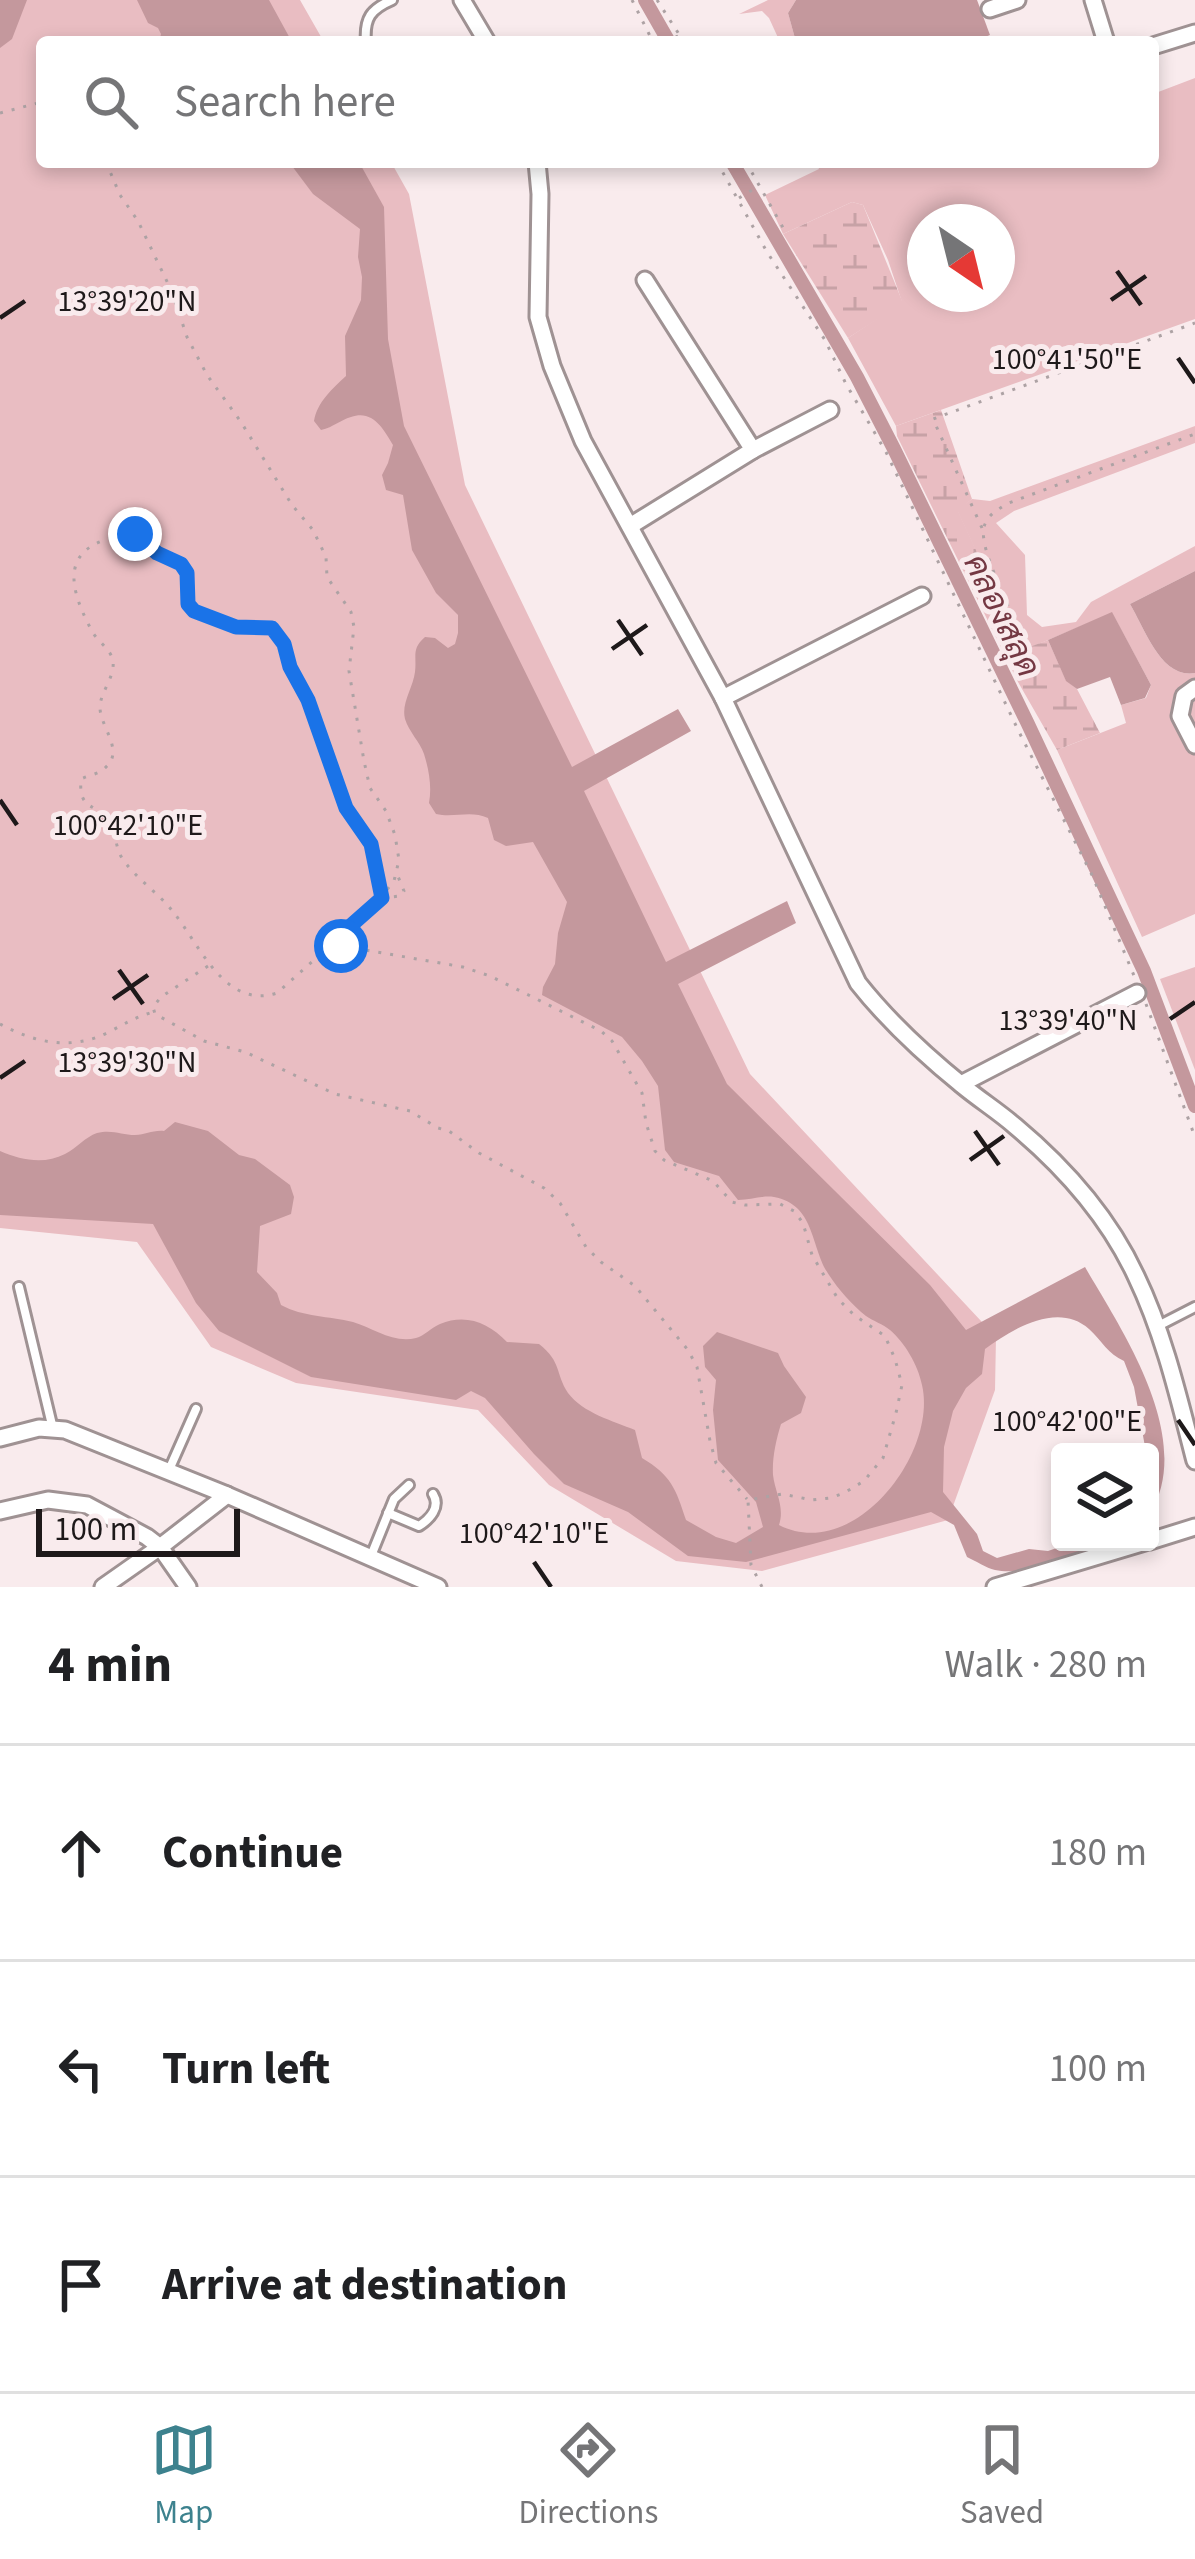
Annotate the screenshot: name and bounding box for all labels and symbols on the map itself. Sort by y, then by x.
north arrow [907,204,1015,312]
text: 13°39'20"N [57,280,197,323]
text: 100°41'50"E [992,338,1142,381]
route end [108,507,162,561]
water label: คลองสลุด [952,546,1052,685]
text: 100°42'10"E [53,804,203,847]
route start [314,919,368,973]
text: 13°39'40"N [998,999,1138,1042]
text: 13°39'30"N [57,1041,197,1084]
text: 100°42'00"E [992,1400,1142,1443]
scale bar [36,1503,240,1556]
text: 100°42'10"E [459,1512,609,1555]

